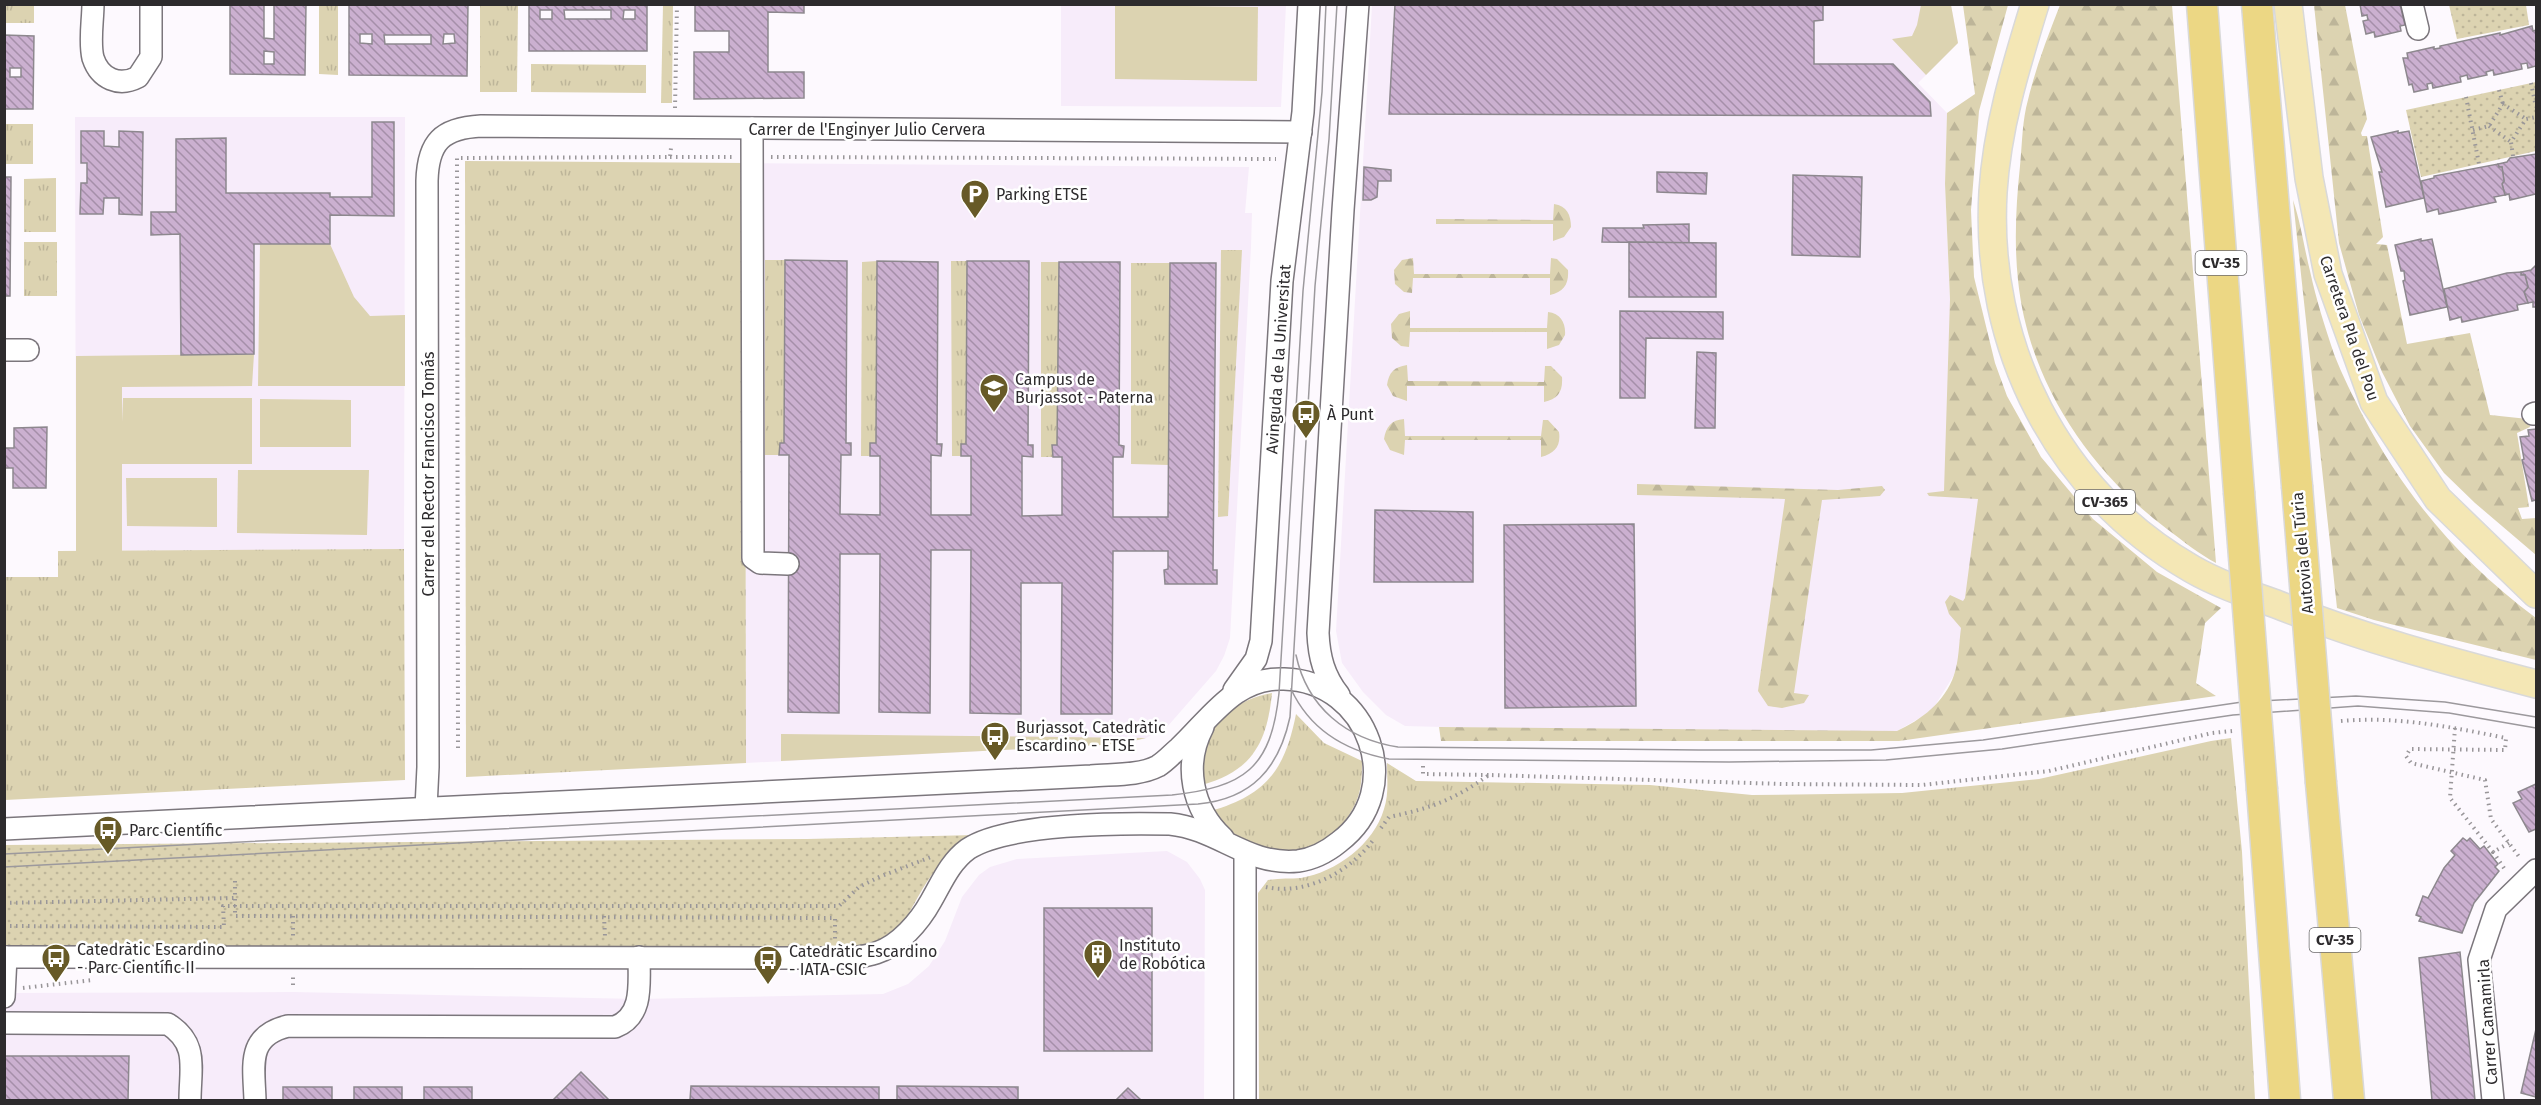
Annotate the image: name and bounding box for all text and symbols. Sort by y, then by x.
street label: Carrer de l'Enginyer Julio Cervera [748,120,986,139]
parking icon: Parking ETSE [959,178,991,220]
place label: Parking ETSE [996,185,1088,204]
road number: CV-35 [2196,251,2246,275]
street label: Carretera Pla del Pou [2316,253,2383,403]
street label: Avinguda de la Universitat [1262,263,1295,455]
street label: Carrer del Rector Francisco Tomás [419,352,438,596]
place label: Campus de Burjassot - Paterna [1015,370,1154,407]
school or university icon: Campus de Burjassot - Paterna [978,372,1010,414]
bus stop icon: À Punt [1290,398,1322,440]
place label: À Punt [1327,404,1374,424]
road number: CV-365 [2075,490,2135,514]
street label: Autovia del Túria [2288,491,2317,615]
place label: Burjassot, Catedràtic Escardino - ETSE [1016,718,1166,755]
bus stop icon: Burjassot, Catedràtic Escardino - ETSE [979,720,1011,762]
bus stop icon: Parc Científic [92,814,124,856]
place label: Parc Científic [129,821,223,840]
road number: CV-35 [2310,928,2360,952]
place label: Instituto de Robótica [1119,936,1206,973]
building icon: Instituto de Robótica [1082,938,1114,980]
place label: Catedràtic Escardino - Parc Científic II [77,940,225,977]
bus stop icon: Catedràtic Escardino - Parc Científic II [40,942,72,984]
place label: Catedràtic Escardino - IATA-CSIC [789,942,937,979]
bus stop icon: Catedràtic Escardino - IATA-CSIC [752,944,784,986]
street label: Carrer Camamirla [2474,958,2501,1086]

